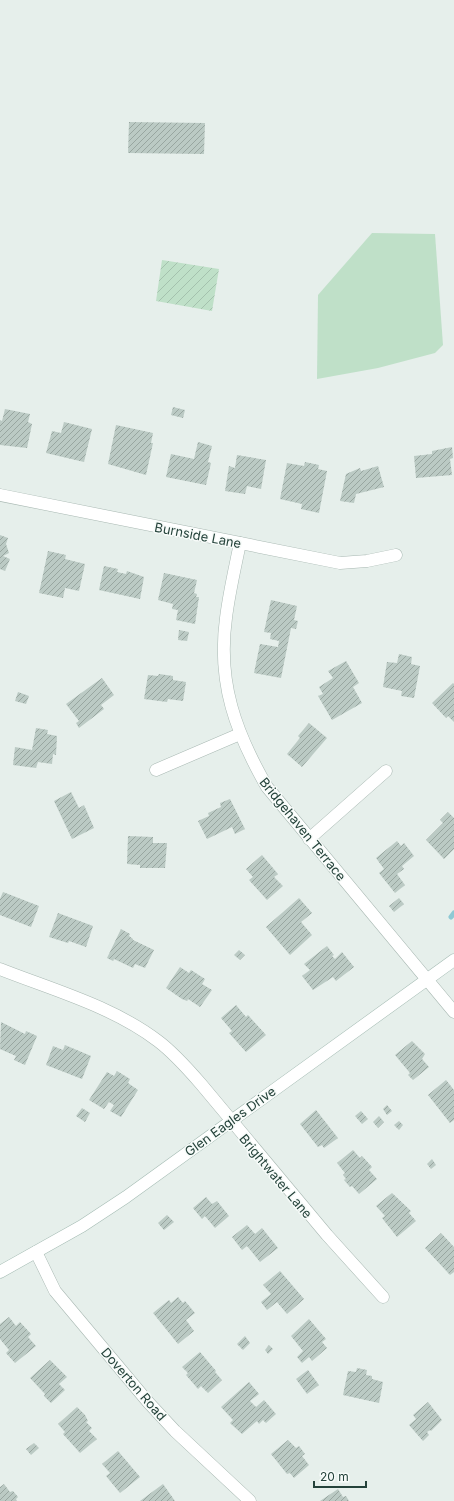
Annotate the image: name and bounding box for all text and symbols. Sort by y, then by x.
street label: Burnside Lane [153,519,243,551]
street label: Bridgehaven Terrace [256,774,350,884]
street label: Glen Eagles Drive [181,1083,279,1159]
street label: Brightwater Lane [236,1131,316,1221]
street label: Doverton Road [98,1344,170,1424]
scale bar [314,1463,366,1489]
text: 20 m [320,1469,349,1484]

